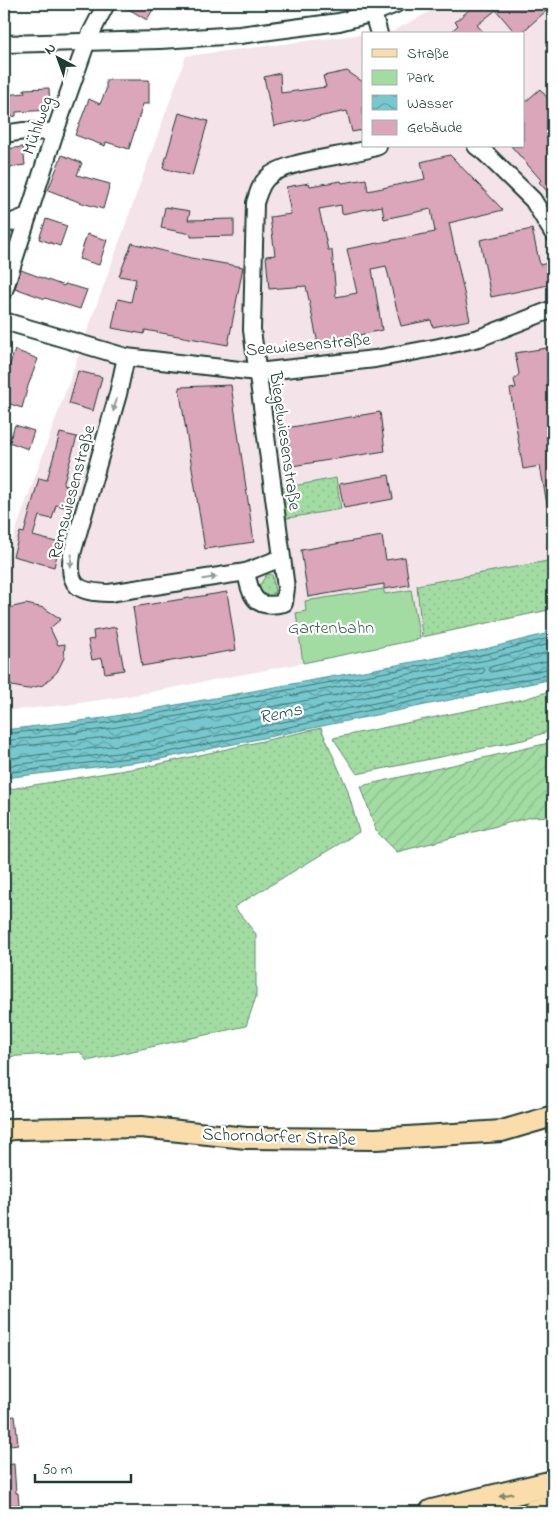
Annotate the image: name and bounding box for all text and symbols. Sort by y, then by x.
north arrow [32,32,82,82]
legend [362,32,524,148]
text: N [40,38,61,60]
text: Straße [407,43,449,65]
text: Park [407,67,435,89]
street label: Mühlweg [17,93,62,159]
text: Wasser [407,93,454,115]
text: Gebäude [407,117,463,139]
street label: Seewiesenstraße [245,328,372,364]
street label: Biegelwiesenstraße [260,369,307,513]
one-way arrow [111,397,119,412]
street label: Remswiesenstraße [42,421,104,563]
one-way arrow [67,553,75,569]
one-way arrow [202,574,218,582]
park label: Gartenbahn [288,616,374,642]
water label: Rems [256,697,305,732]
street label: Schorndorfer Straße [202,1122,357,1154]
scale bar [35,1451,131,1483]
text: 50 m [42,1459,73,1481]
one-way arrow [498,1491,513,1499]

